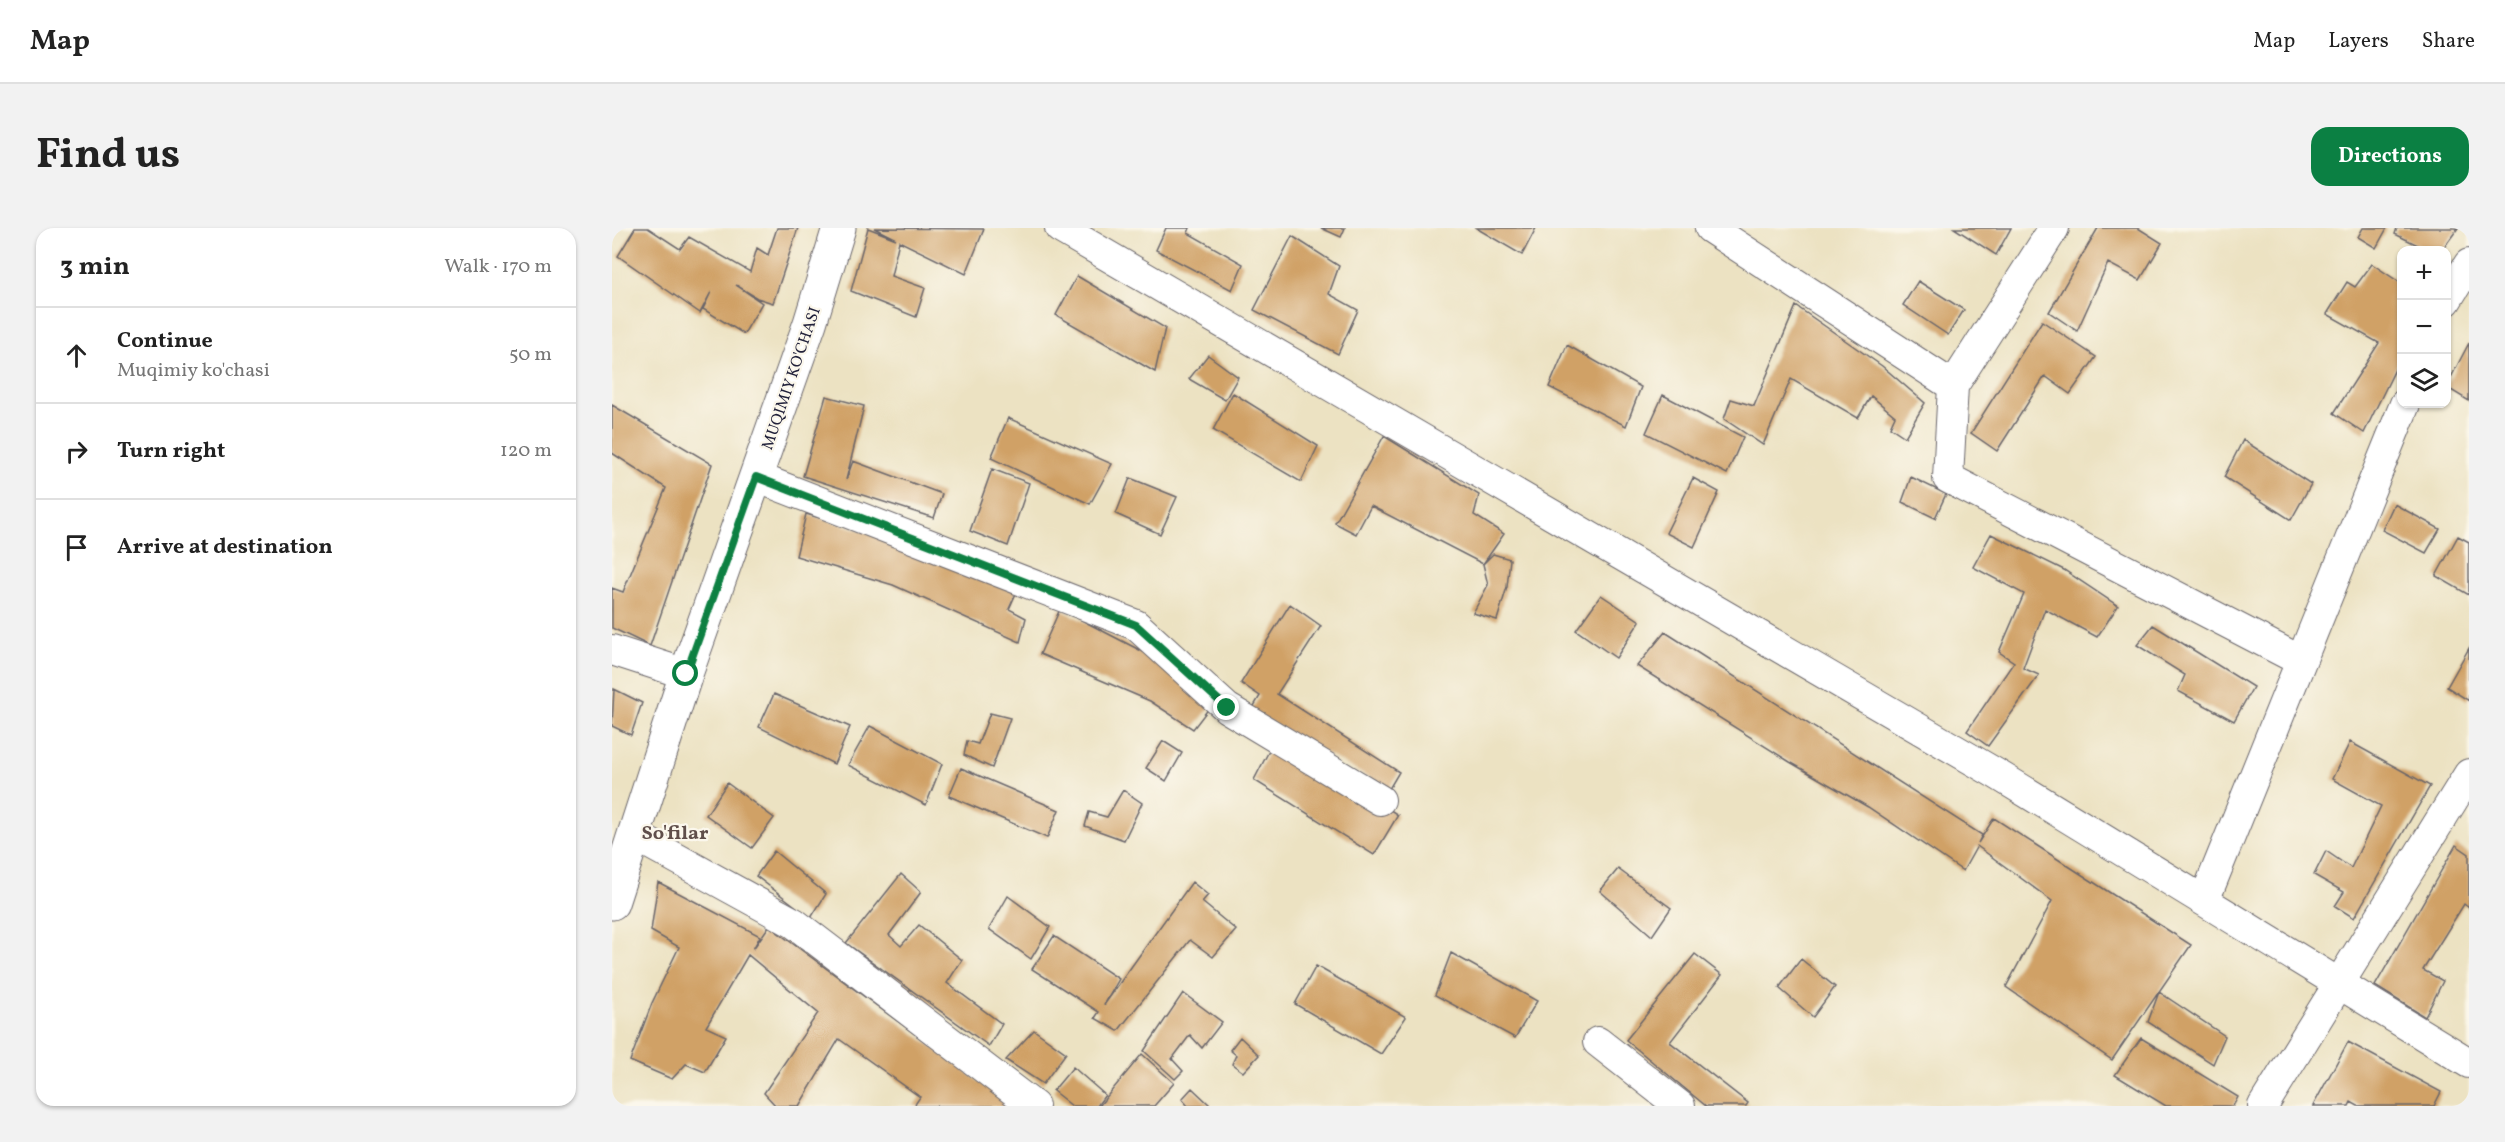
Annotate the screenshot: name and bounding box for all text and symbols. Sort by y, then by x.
text: Map [30,22,90,61]
text: Map [2253,27,2295,56]
text: Layers [2328,27,2389,56]
text: Share [2422,27,2475,56]
text: Find us [36,127,180,186]
button: Directions [2311,127,2469,186]
map controls [2397,246,2451,408]
button: + [2397,246,2451,300]
text: 3 min [60,249,130,285]
text: Walk · 170 m [444,253,552,281]
button: − [2397,300,2451,354]
street label: MUQIMIY KO'CHASI [757,304,827,453]
text: Continue [117,326,213,357]
icon: ahead [60,339,93,372]
text: 50 m [509,341,552,369]
button: layers [2397,354,2451,408]
text: Muqimiy ko'chasi [117,357,270,385]
icon: right [60,435,93,468]
text: Turn right [117,436,225,467]
text: 120 m [500,437,552,465]
icon: arrive [60,531,93,564]
text: Arrive at destination [117,532,333,563]
route start [672,660,698,686]
route end [1213,694,1239,720]
district label: So'filar [642,820,709,848]

